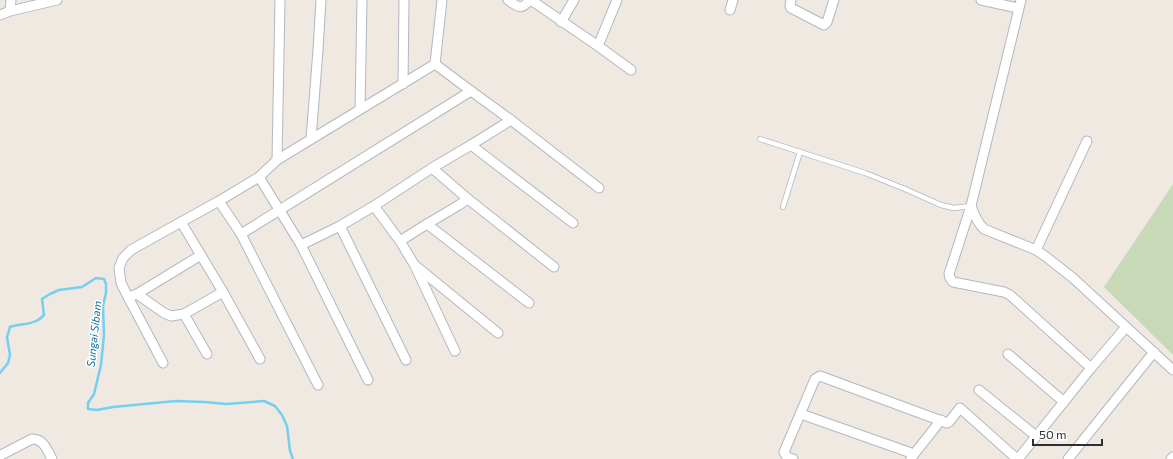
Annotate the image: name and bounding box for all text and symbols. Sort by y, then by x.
water label: Sungai Sibam [84,300,103,368]
scale bar [1033,421,1102,447]
text: 50 m [1039,427,1067,441]

